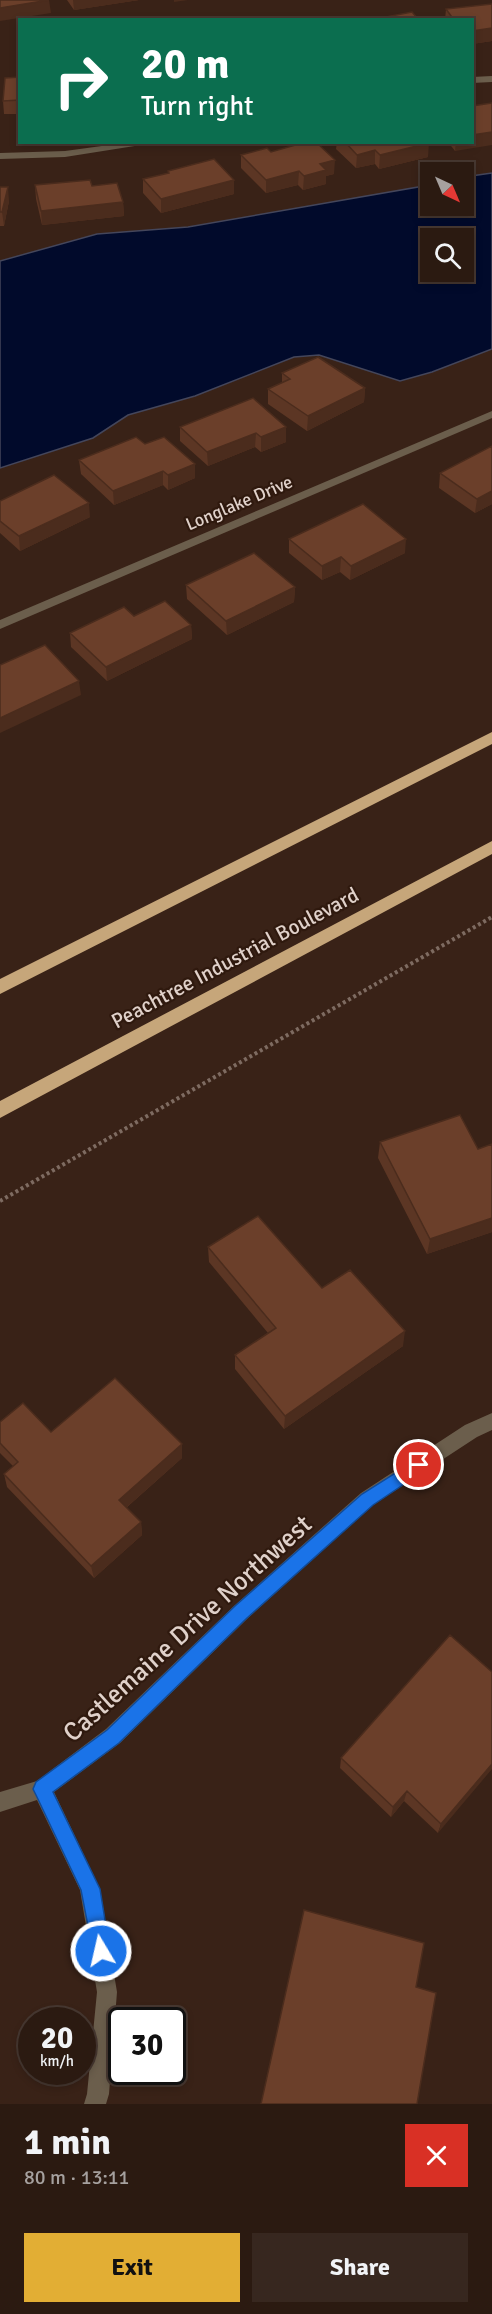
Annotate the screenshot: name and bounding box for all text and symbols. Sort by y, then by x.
text: 20 m [141,39,230,90]
icon: right [42,42,120,120]
text: Turn right [141,90,254,123]
north arrow [420,162,474,216]
map controls [420,162,474,282]
button: search [420,228,474,282]
street label: Longlake Drive [182,471,296,535]
street label: Peachtree Industrial Boulevard [107,882,363,1034]
pin [393,1439,444,1490]
icon: arrive [402,1448,435,1481]
street label: Castlemaine Drive Northwest [57,1509,319,1749]
position arrow [69,1919,133,1983]
speed limit sign: 30 [108,2007,186,2085]
text: 20 [41,2020,73,2057]
text: km/h [40,2052,74,2070]
text: 1 min [24,2120,111,2165]
button: close [405,2124,468,2187]
text: 80 m · 13:11 [24,2165,129,2190]
button: Exit [24,2233,240,2302]
button: Share [252,2233,468,2302]

